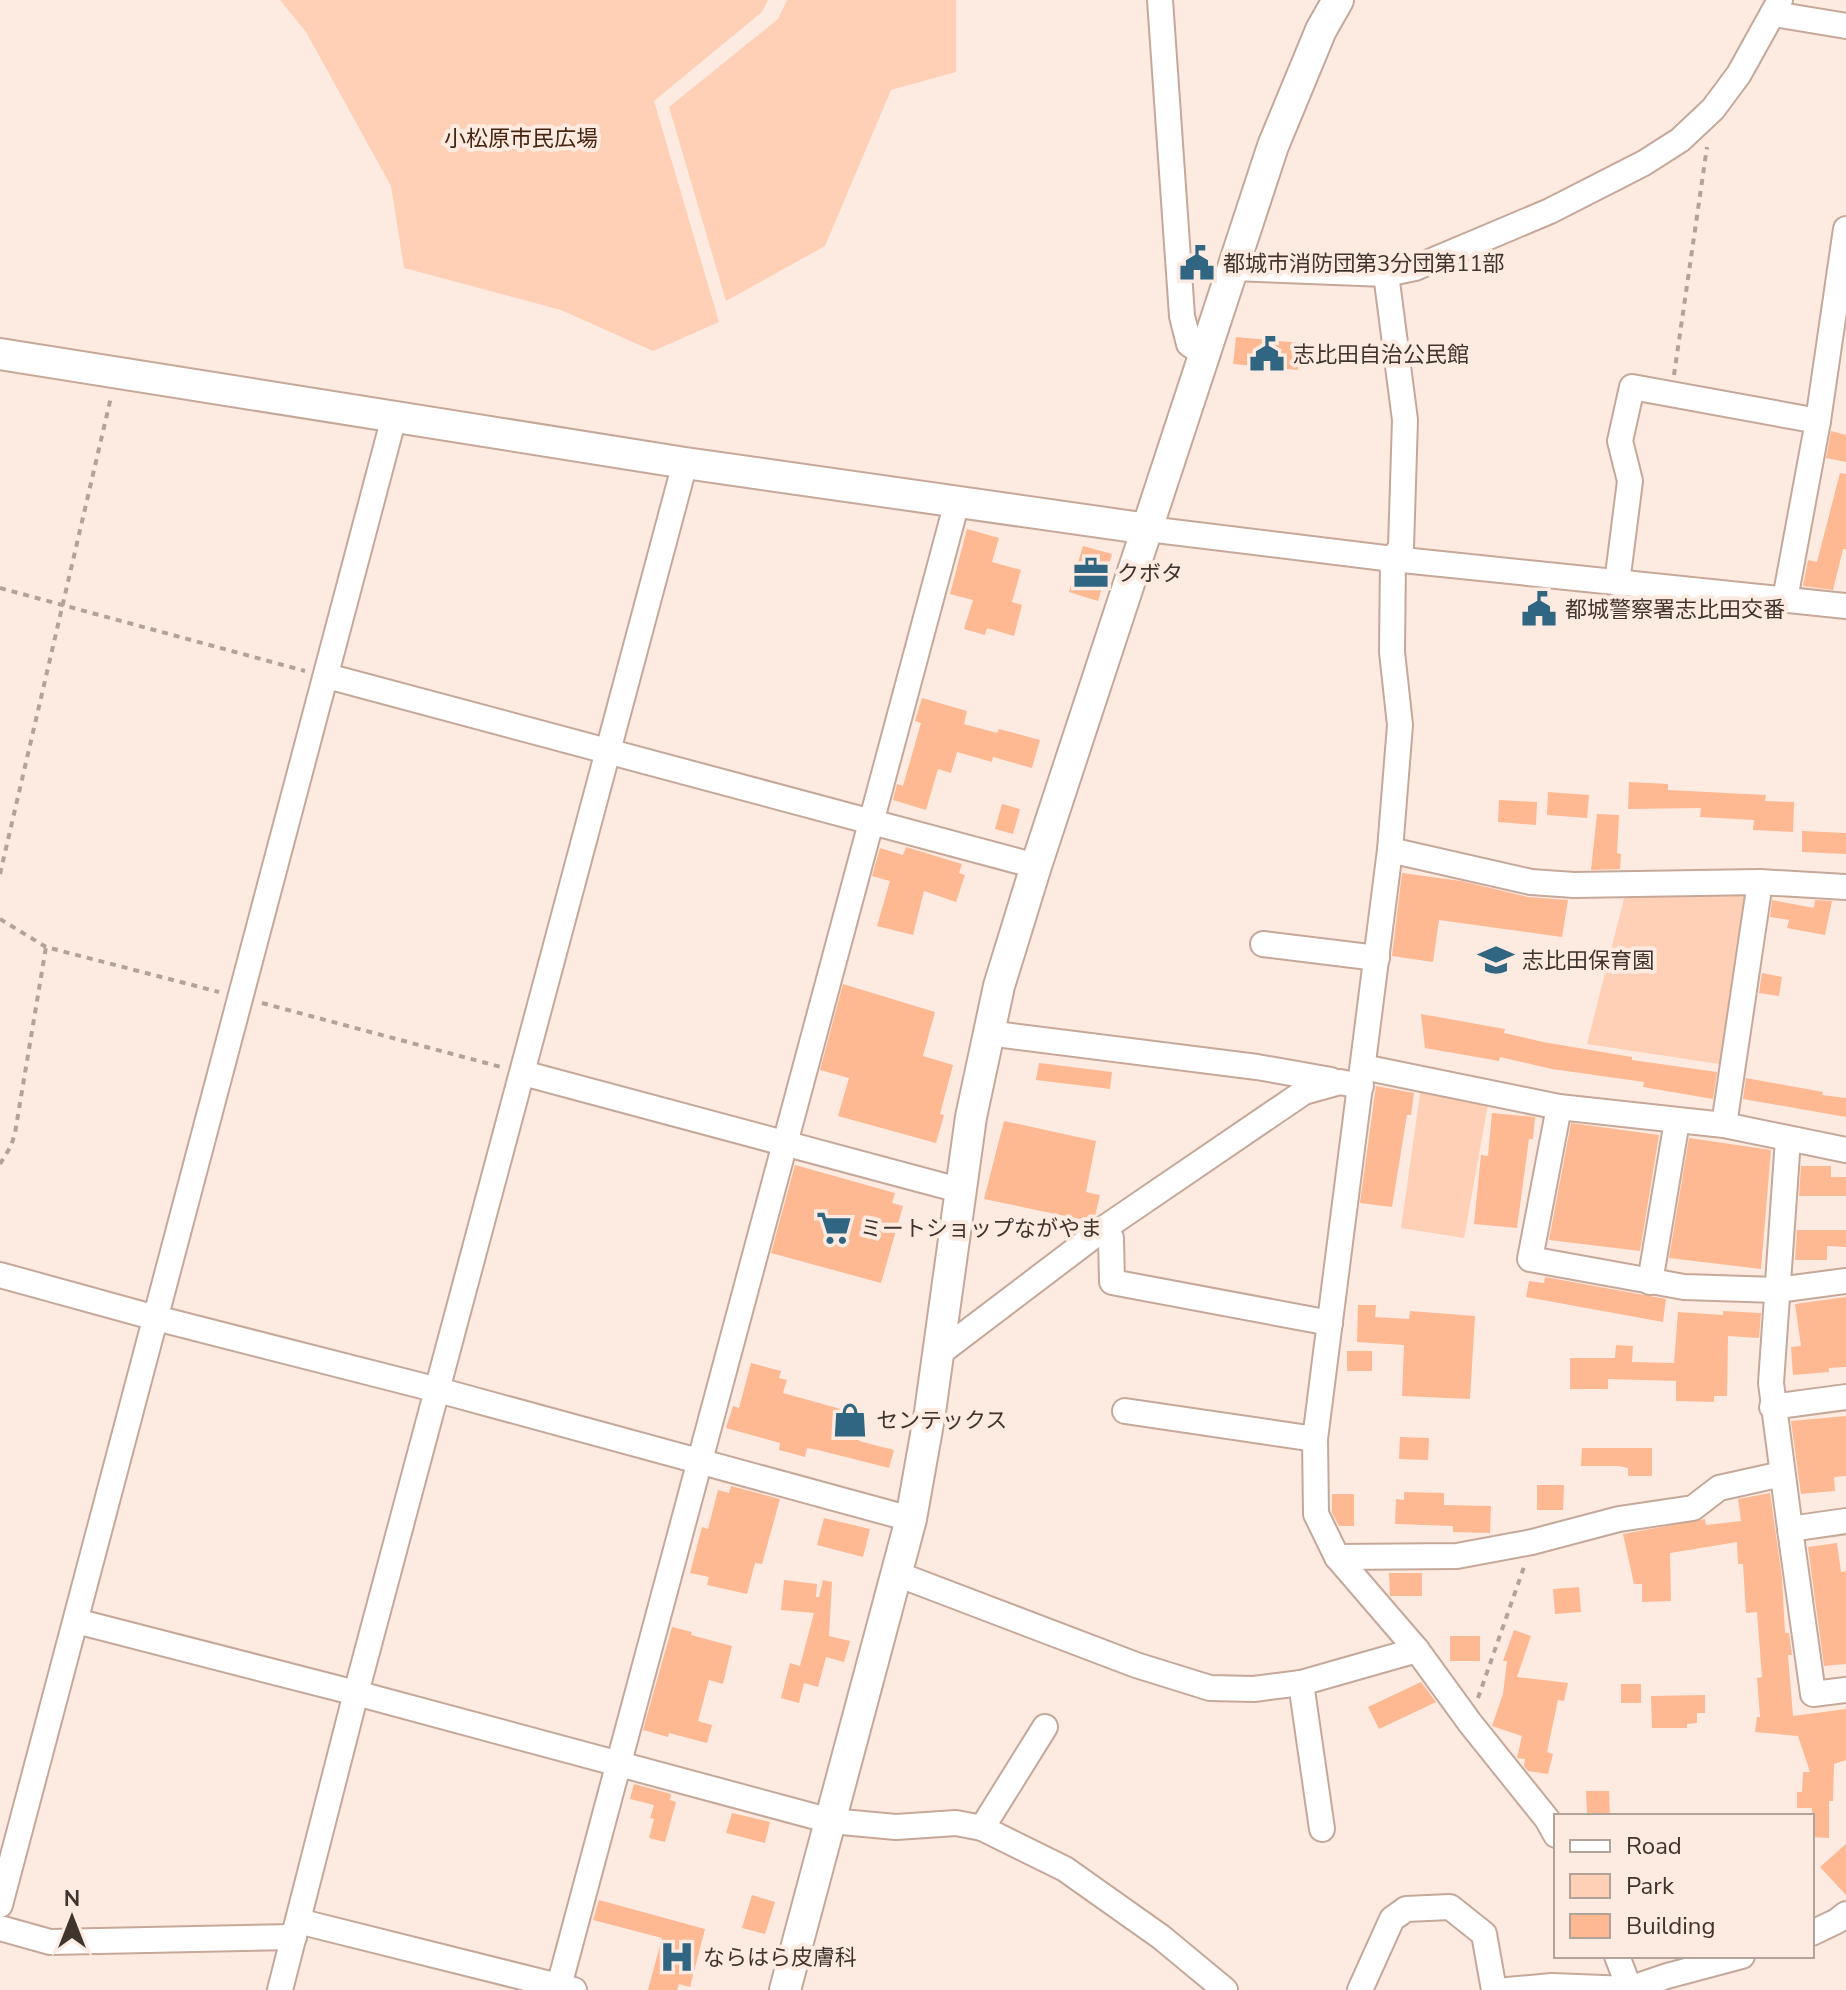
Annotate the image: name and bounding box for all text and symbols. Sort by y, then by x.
park label: 小松原市民広場 [444,124,598,154]
public building icon: 都城市消防団第3分団第11部 [1178,244,1216,282]
place label: 都城市消防団第3分団第11部 [1223,249,1505,279]
public building icon: 志比田自治公民館 [1248,335,1286,373]
place label: 志比田自治公民館 [1293,340,1469,370]
office icon: クボタ [1072,554,1110,592]
place label: クボタ [1117,559,1183,589]
public building icon: 都城警察署志比田交番 [1520,590,1558,628]
place label: 都城警察署志比田交番 [1565,595,1785,625]
school or university icon: 志比田保育園 [1477,941,1515,979]
place label: 志比田保育園 [1522,946,1654,976]
supermarket icon: ミートショップながやま [815,1209,853,1247]
place label: ミートショップながやま [860,1214,1102,1244]
shop icon: センテックス [831,1401,869,1439]
place label: センテックス [876,1406,1007,1436]
legend [1554,1814,1814,1958]
text: Road [1626,1830,1682,1862]
text: Park [1626,1870,1675,1902]
north arrow [32,1878,112,1958]
text: N [64,1884,80,1914]
text: Building [1626,1910,1716,1942]
hospital icon: ならはら皮膚科 [658,1938,696,1976]
place label: ならはら皮膚科 [703,1943,857,1973]

